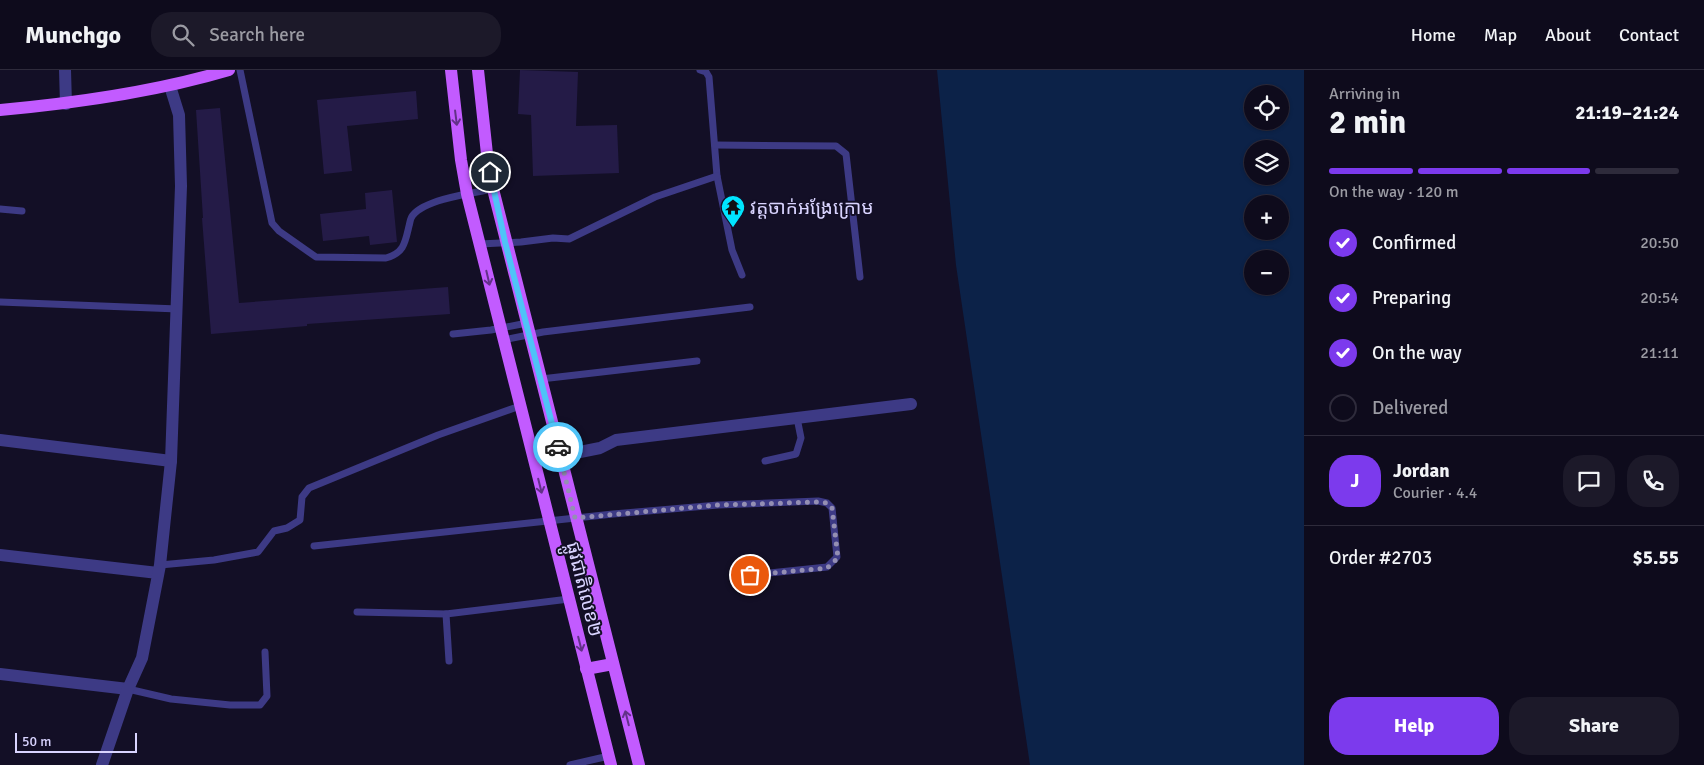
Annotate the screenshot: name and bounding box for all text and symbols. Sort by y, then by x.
search box [151,12,501,57]
text: Munchgo [25,20,121,50]
icon: search [169,21,197,49]
text: Search here [209,23,305,47]
text: Home [1411,24,1456,46]
text: Map [1484,24,1517,46]
text: About [1545,24,1591,46]
text: Contact [1619,24,1679,46]
text: Arriving in [1329,84,1400,104]
map controls [1244,85,1289,295]
button: locate [1244,85,1289,130]
text: 21:19–21:24 [1575,101,1679,125]
text: 2 min [1329,103,1406,142]
one-way arrow [451,110,461,126]
button: layers [1244,140,1289,185]
pin [469,151,511,193]
icon: home [476,158,504,186]
text: On the way · 120 m [1329,182,1459,202]
temple icon: វត្តចាក់អង្រែក្រោម [720,194,746,228]
button: + [1244,195,1289,240]
place label: វត្តចាក់អង្រែក្រោម [750,196,873,220]
icon: check [1329,229,1357,257]
text: Confirmed [1372,231,1456,255]
text: 20:50 [1640,233,1679,253]
button: − [1244,250,1289,295]
one-way arrow [484,269,493,285]
icon: check [1329,284,1357,312]
text: Preparing [1372,286,1451,310]
text: 20:54 [1640,288,1679,308]
icon: check [1329,339,1357,367]
text: On the way [1372,341,1462,365]
text: 21:11 [1640,343,1679,363]
text: Delivered [1372,396,1448,420]
courier [533,422,583,472]
icon: car [544,433,572,461]
button: chat [1563,455,1615,507]
button: phone [1627,455,1679,507]
text: Jordan [1393,459,1450,483]
text: J [1351,469,1359,493]
one-way arrow [536,478,545,494]
text: Courier · 4.4 [1393,483,1477,503]
street label: ផ្លូវជាតិលេខ២ [556,539,607,640]
text: Order #2703 [1329,546,1432,570]
text: $5.55 [1633,546,1679,570]
pin [729,554,771,596]
icon: bag [736,561,764,589]
one-way arrow [576,635,585,651]
button: Help [1329,697,1499,755]
button: Share [1509,697,1679,755]
one-way arrow [622,710,631,726]
scale bar [15,730,138,753]
text: 50 m [22,733,51,750]

